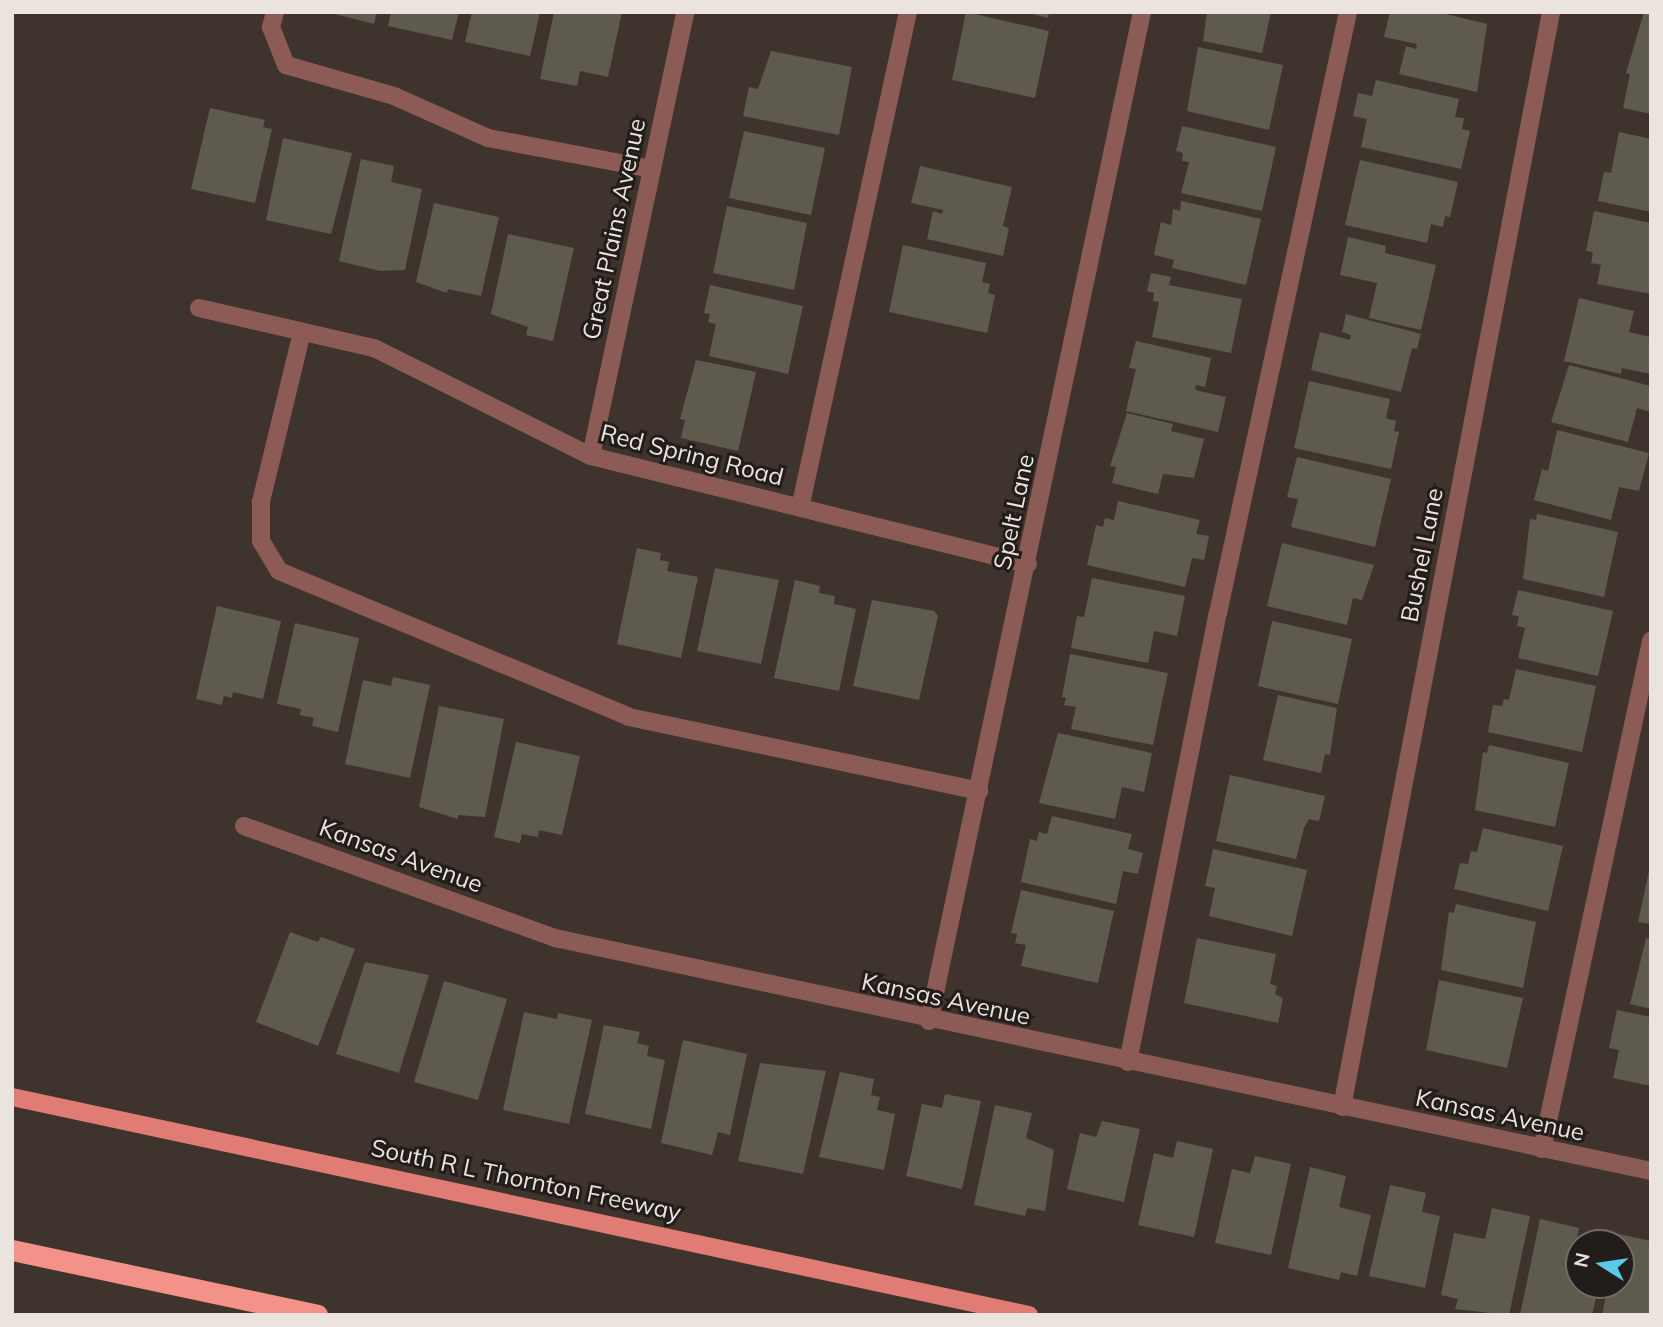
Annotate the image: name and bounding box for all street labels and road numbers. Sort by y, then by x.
street label: Great Plains Avenue [576,116,652,342]
street label: Red Spring Road [598,418,786,492]
street label: Spelt Lane [988,452,1040,572]
street label: Bushel Lane [1395,486,1449,624]
street label: Kansas Avenue [315,813,487,899]
street label: Kansas Avenue [859,967,1033,1031]
street label: Kansas Avenue [1413,1083,1587,1147]
street label: South R L Thornton Freeway [368,1133,684,1227]

